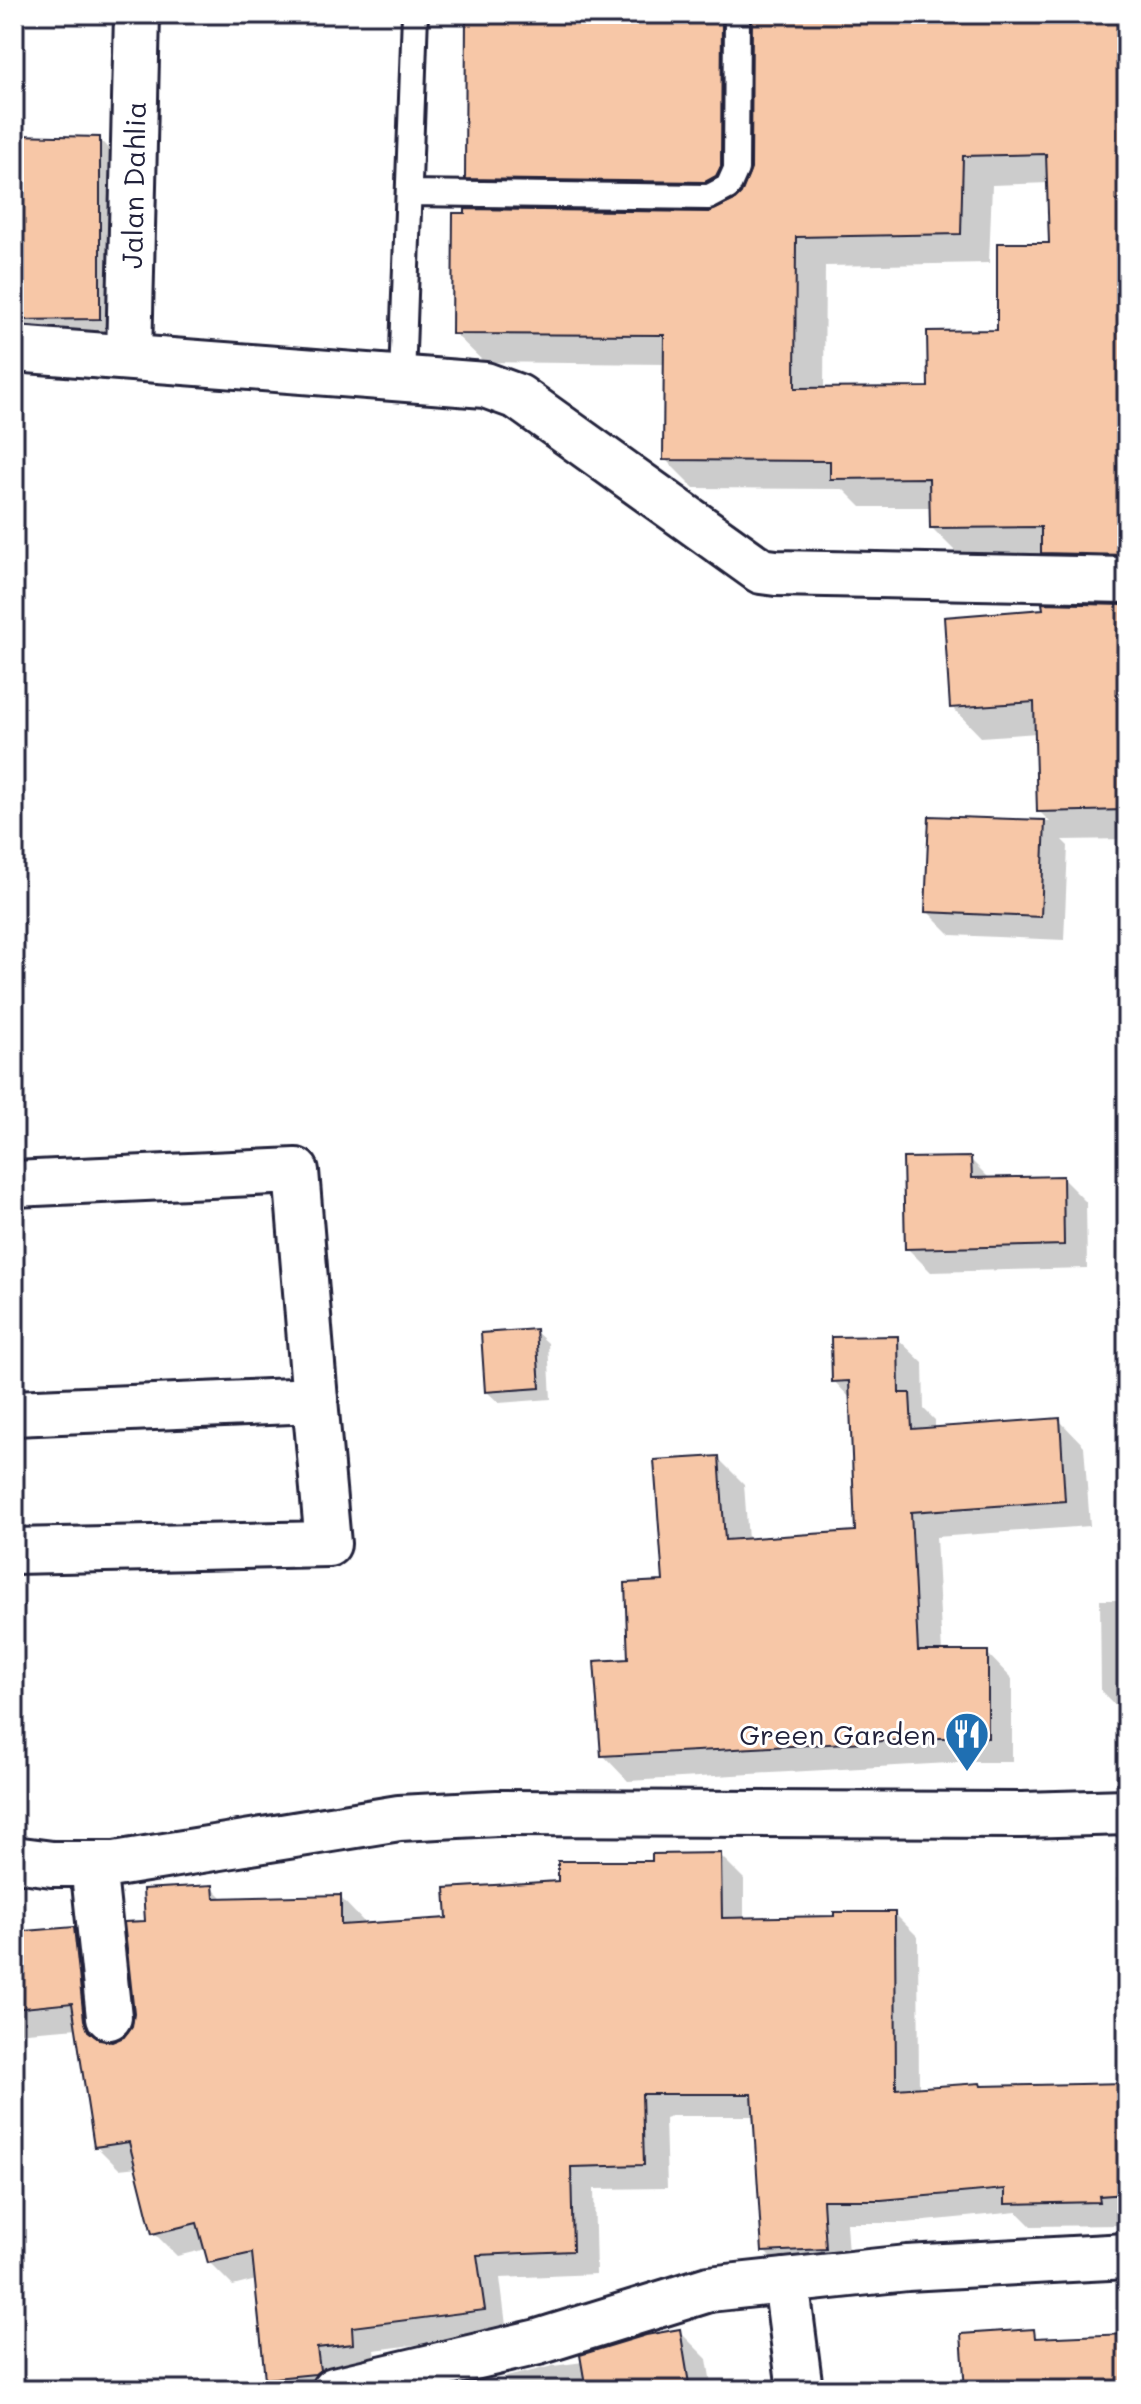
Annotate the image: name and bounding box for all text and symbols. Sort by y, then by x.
street label: Jalan Dahlia [113,101,153,269]
restaurant icon: Green Garden [943,1710,991,1773]
place label: Green Garden [739,1716,936,1752]

